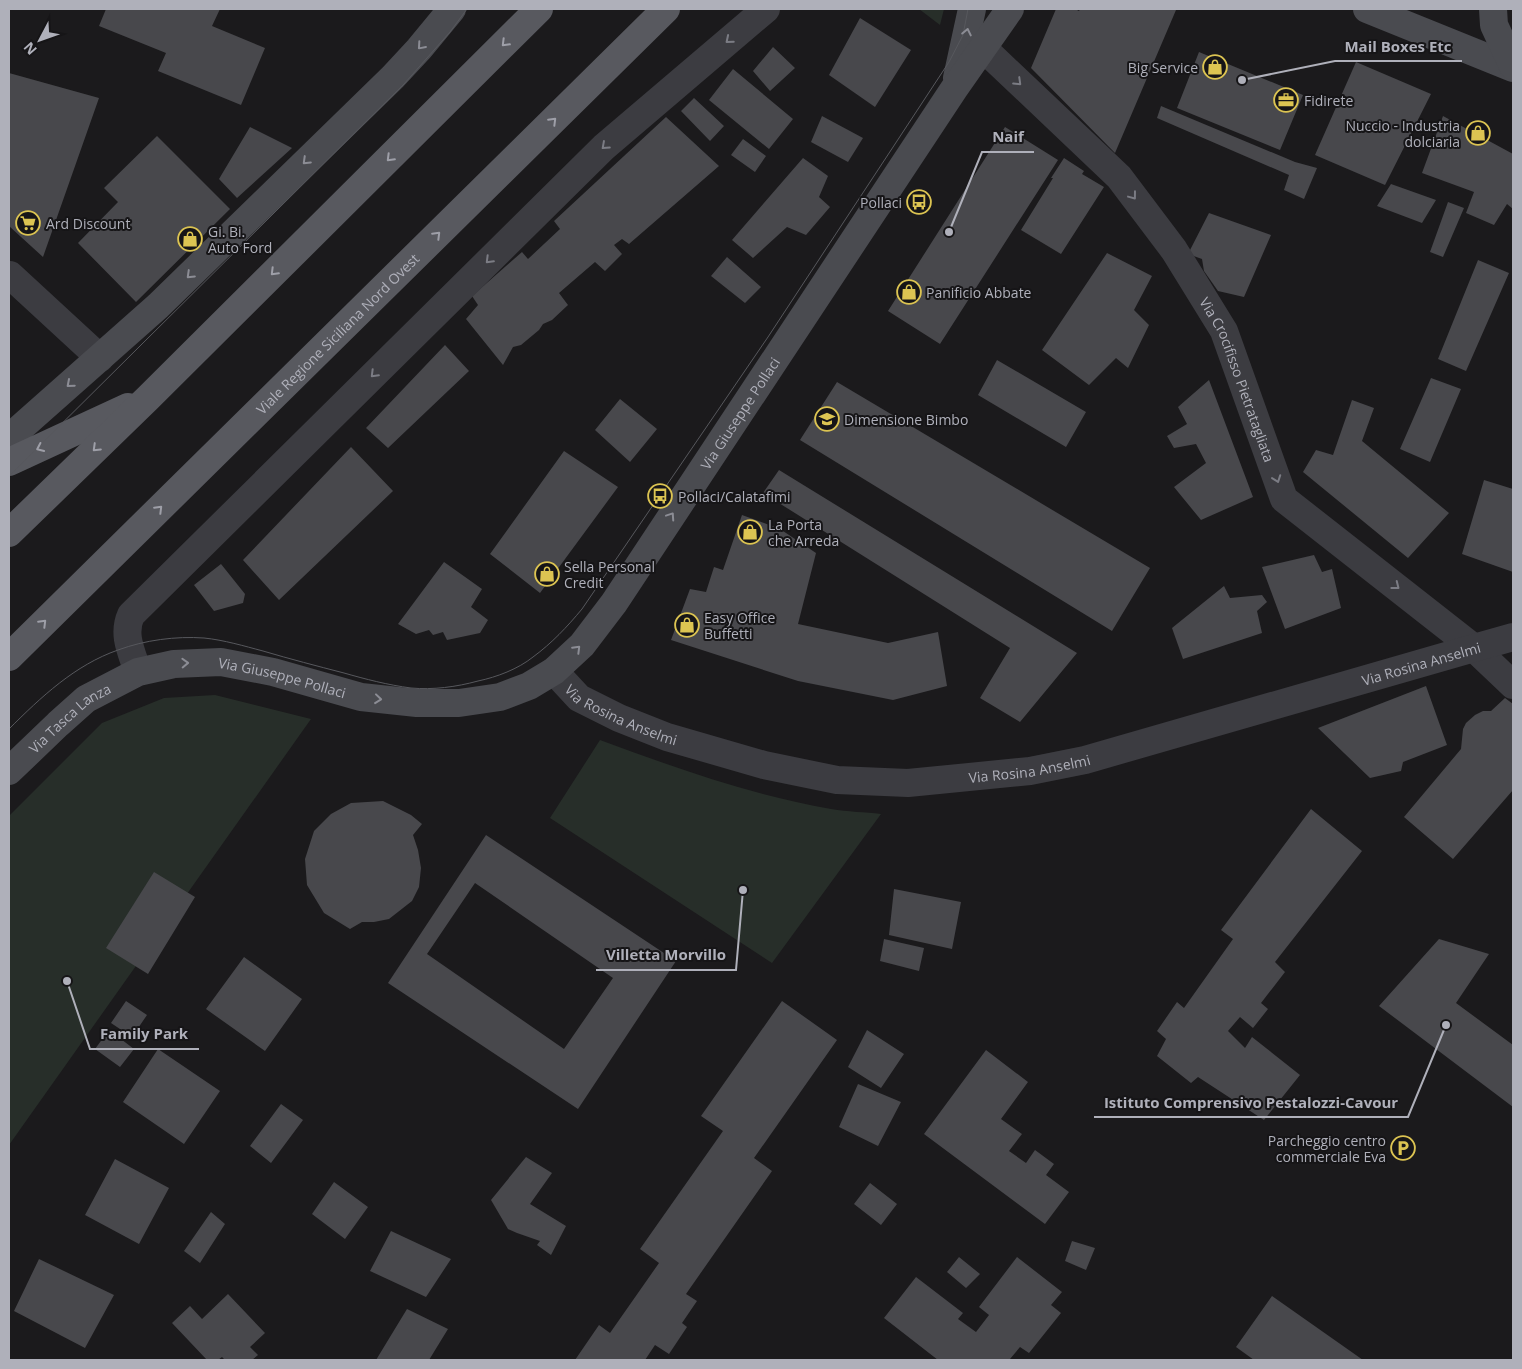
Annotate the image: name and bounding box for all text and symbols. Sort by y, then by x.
north arrow [15,15,65,65]
one-way arrow [961,27,972,36]
callout: Mail Boxes Etc [1335,31,1462,61]
one-way arrow [725,35,734,44]
text: Mail Boxes Etc [1344,36,1452,56]
one-way arrow [502,37,511,46]
text: N [19,38,41,59]
one-way arrow [417,41,426,50]
shop icon: Big Service [1202,54,1228,80]
place label: Big Service [1128,58,1198,77]
one-way arrow [1013,76,1022,85]
office icon: Fidirete [1273,87,1299,113]
place label: Fidirete [1304,91,1353,110]
place label: Nuccio - Industria dolciaria [1345,116,1460,151]
one-way arrow [547,118,556,127]
shop icon: Nuccio - Industria dolciaria [1465,120,1491,146]
callout: Naif [982,122,1034,152]
text: Naif [992,126,1025,146]
one-way arrow [602,140,611,149]
one-way arrow [386,152,395,161]
one-way arrow [303,155,312,164]
bus stop icon: Pollaci [906,189,932,215]
one-way arrow [1128,190,1136,199]
place label: Pollaci [860,193,902,212]
supermarket icon: Ard Discount [15,210,41,236]
place label: Ard Discount [46,214,130,233]
place label: Gi. Bi. Auto Ford [208,222,272,257]
shop icon: Gi. Bi. Auto Ford [177,226,203,252]
one-way arrow [431,232,440,241]
street label: Viale Regione Siciliana Nord Ovest [252,249,423,418]
one-way arrow [486,254,495,263]
one-way arrow [271,266,280,275]
one-way arrow [186,269,195,278]
shop icon: Panificio Abbate [896,279,922,305]
place label: Panificio Abbate [926,283,1032,302]
street label: Via Crocifisso Pietratagliata [1196,293,1279,464]
street label: Via Giuseppe Pollaci [696,353,784,473]
one-way arrow [371,369,380,378]
one-way arrow [66,379,75,388]
school or university icon: Dimensione Bimbo [814,406,840,432]
place label: Dimensione Bimbo [844,410,968,429]
one-way arrow [36,441,45,452]
one-way arrow [93,442,102,451]
one-way arrow [1271,475,1281,483]
bus stop icon: Pollaci/Calatafimi [647,483,673,509]
place label: Pollaci/Calatafimi [678,487,791,506]
one-way arrow [153,506,162,515]
one-way arrow [665,513,674,522]
place label: La Porta che Arreda [768,515,839,550]
shop icon: La Porta che Arreda [737,519,763,545]
place label: Sella Personal Credit [564,557,655,592]
shop icon: Sella Personal Credit [534,561,560,587]
one-way arrow [1390,581,1399,589]
place label: Easy Office Buffetti [704,608,775,643]
shop icon: Easy Office Buffetti [674,612,700,638]
one-way arrow [38,620,47,629]
street label: Via Rosina Anselmi [1359,637,1483,689]
one-way arrow [571,646,580,655]
street label: Via Giuseppe Pollaci [217,652,348,702]
one-way arrow [182,658,190,669]
street label: Via Tasca Lanza [24,678,114,757]
street label: Via Rosina Anselmi [561,680,679,749]
one-way arrow [374,693,382,704]
street label: Via Rosina Anselmi [968,749,1092,786]
callout: Villetta Morvillo [596,940,736,970]
text: Villetta Morvillo [606,944,726,964]
callout: Family Park [90,1019,199,1049]
text: Family Park [100,1023,189,1043]
callout: Istituto Comprensivo Pestalozzi-Cavour [1094,1087,1408,1117]
text: Istituto Comprensivo Pestalozzi-Cavour [1104,1092,1398,1112]
place label: Parcheggio centro commerciale Eva [1268,1131,1386,1166]
parking icon: Parcheggio centro commerciale Eva [1390,1135,1416,1161]

